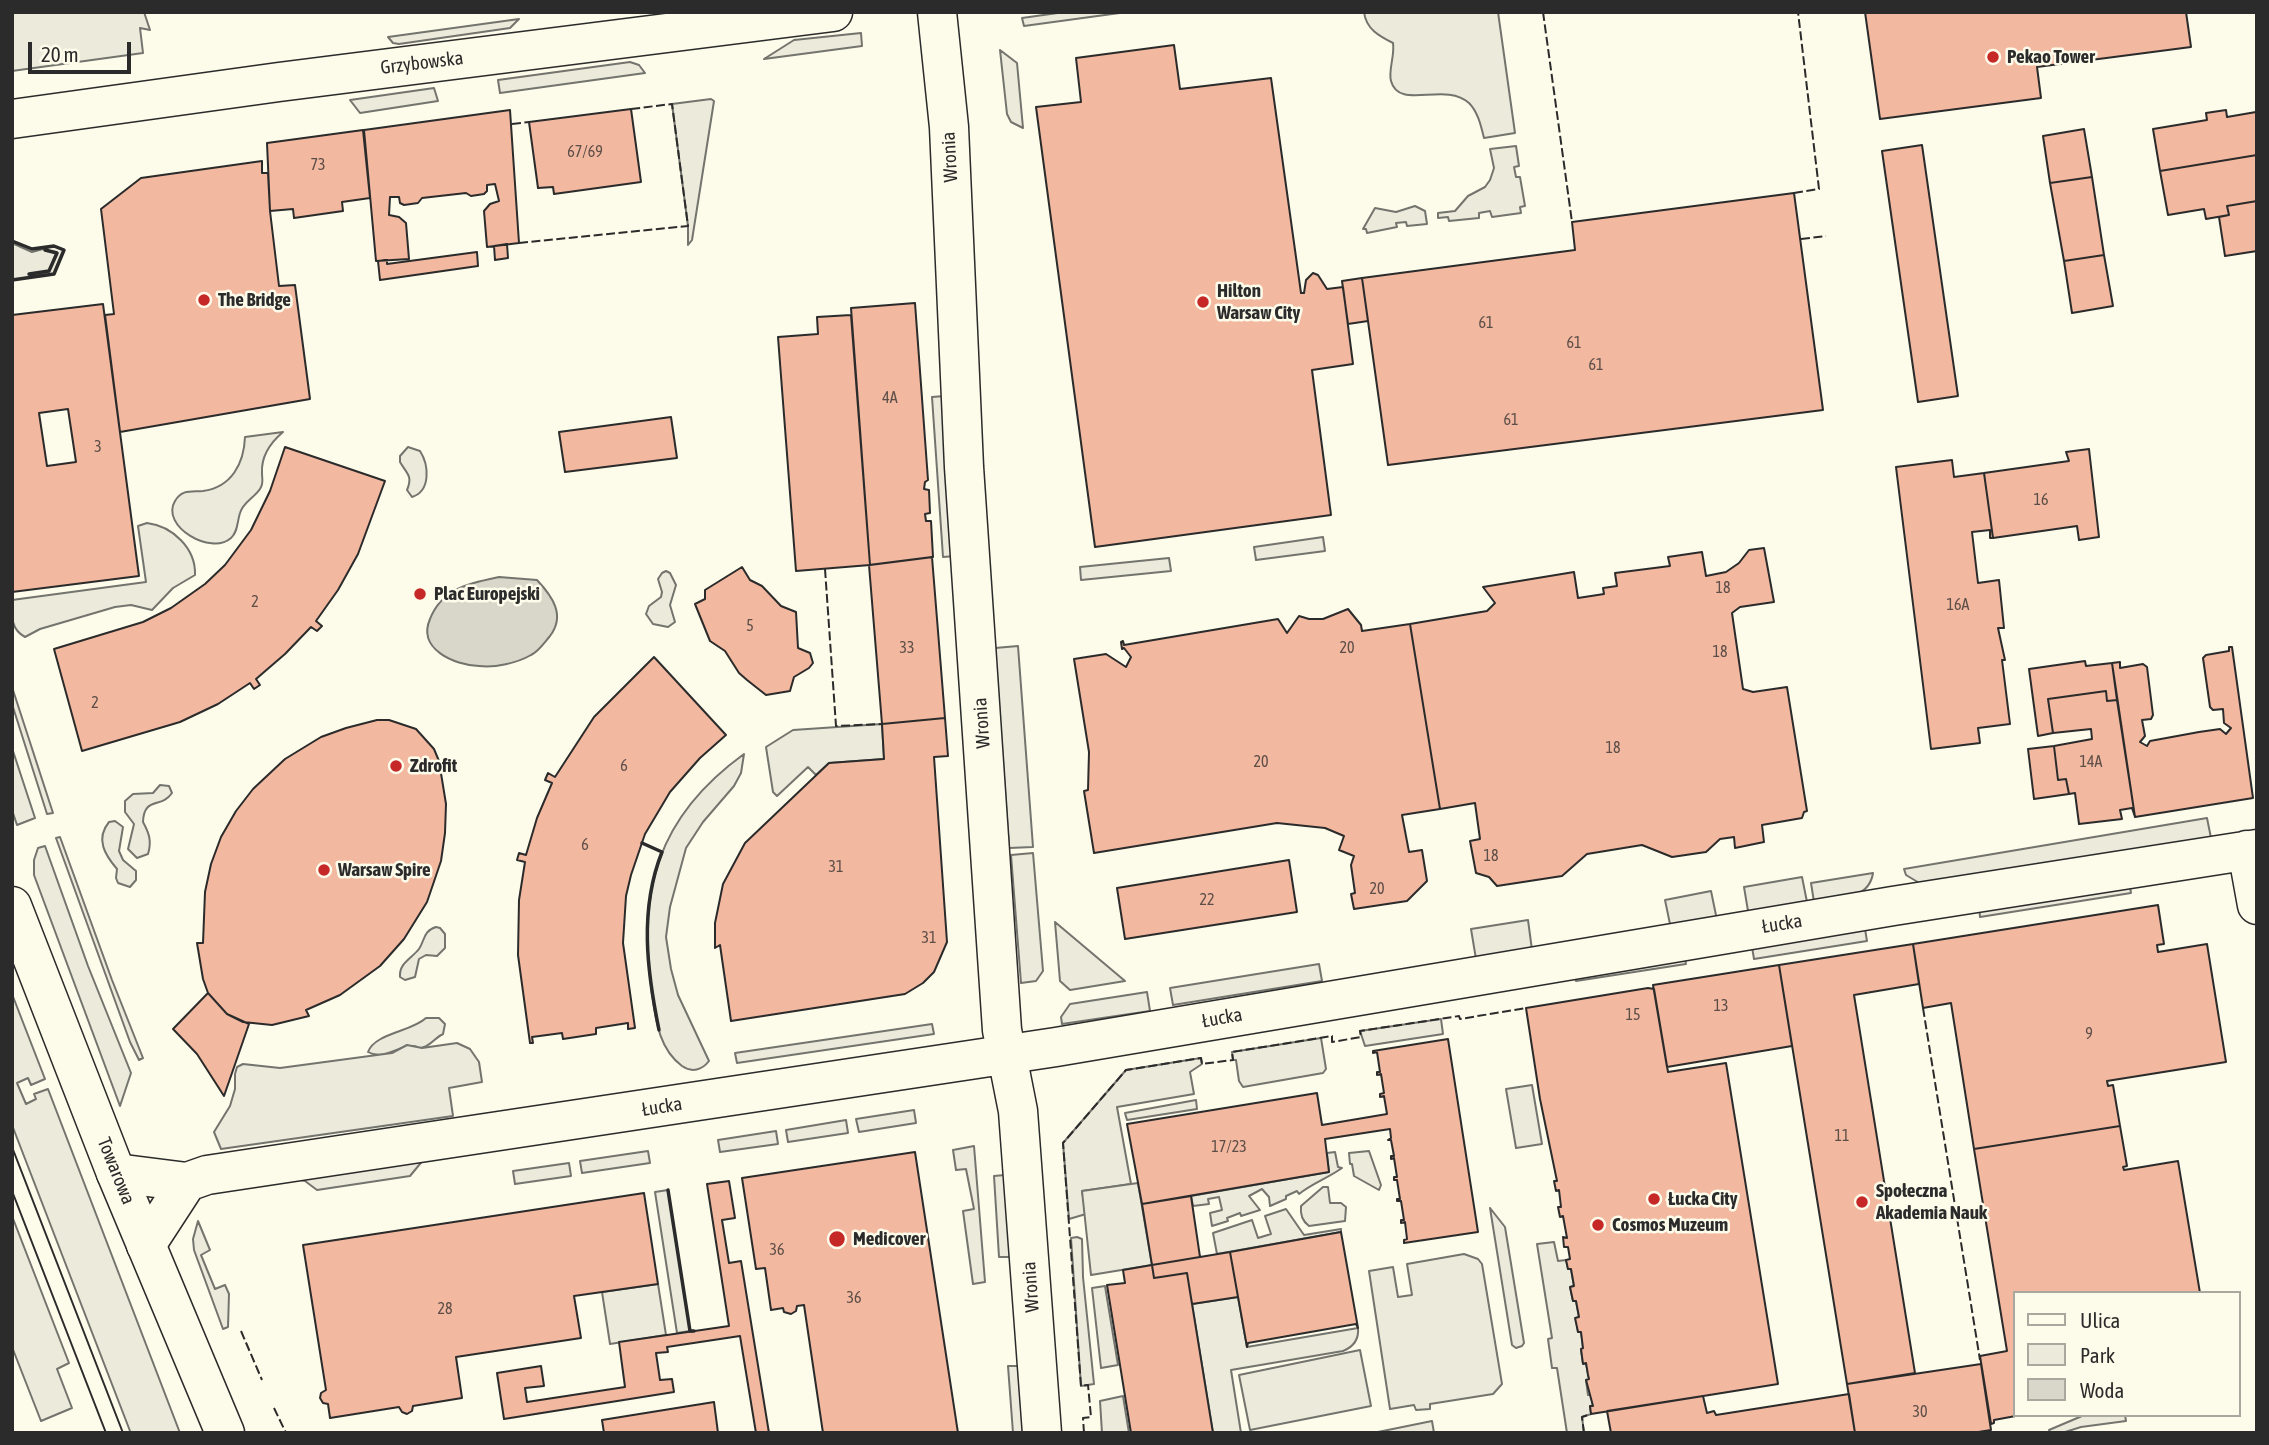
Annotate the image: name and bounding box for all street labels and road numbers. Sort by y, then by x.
street label: Grzybowska [379,47,465,79]
street label: Wronia [937,131,963,183]
street label: Wronia [969,697,995,749]
street label: Łucka [1760,910,1804,938]
street label: Łucka [1200,1003,1244,1033]
street label: Łucka [640,1093,684,1121]
street label: Towarowa [92,1134,140,1208]
street label: Wronia [1018,1261,1044,1313]

